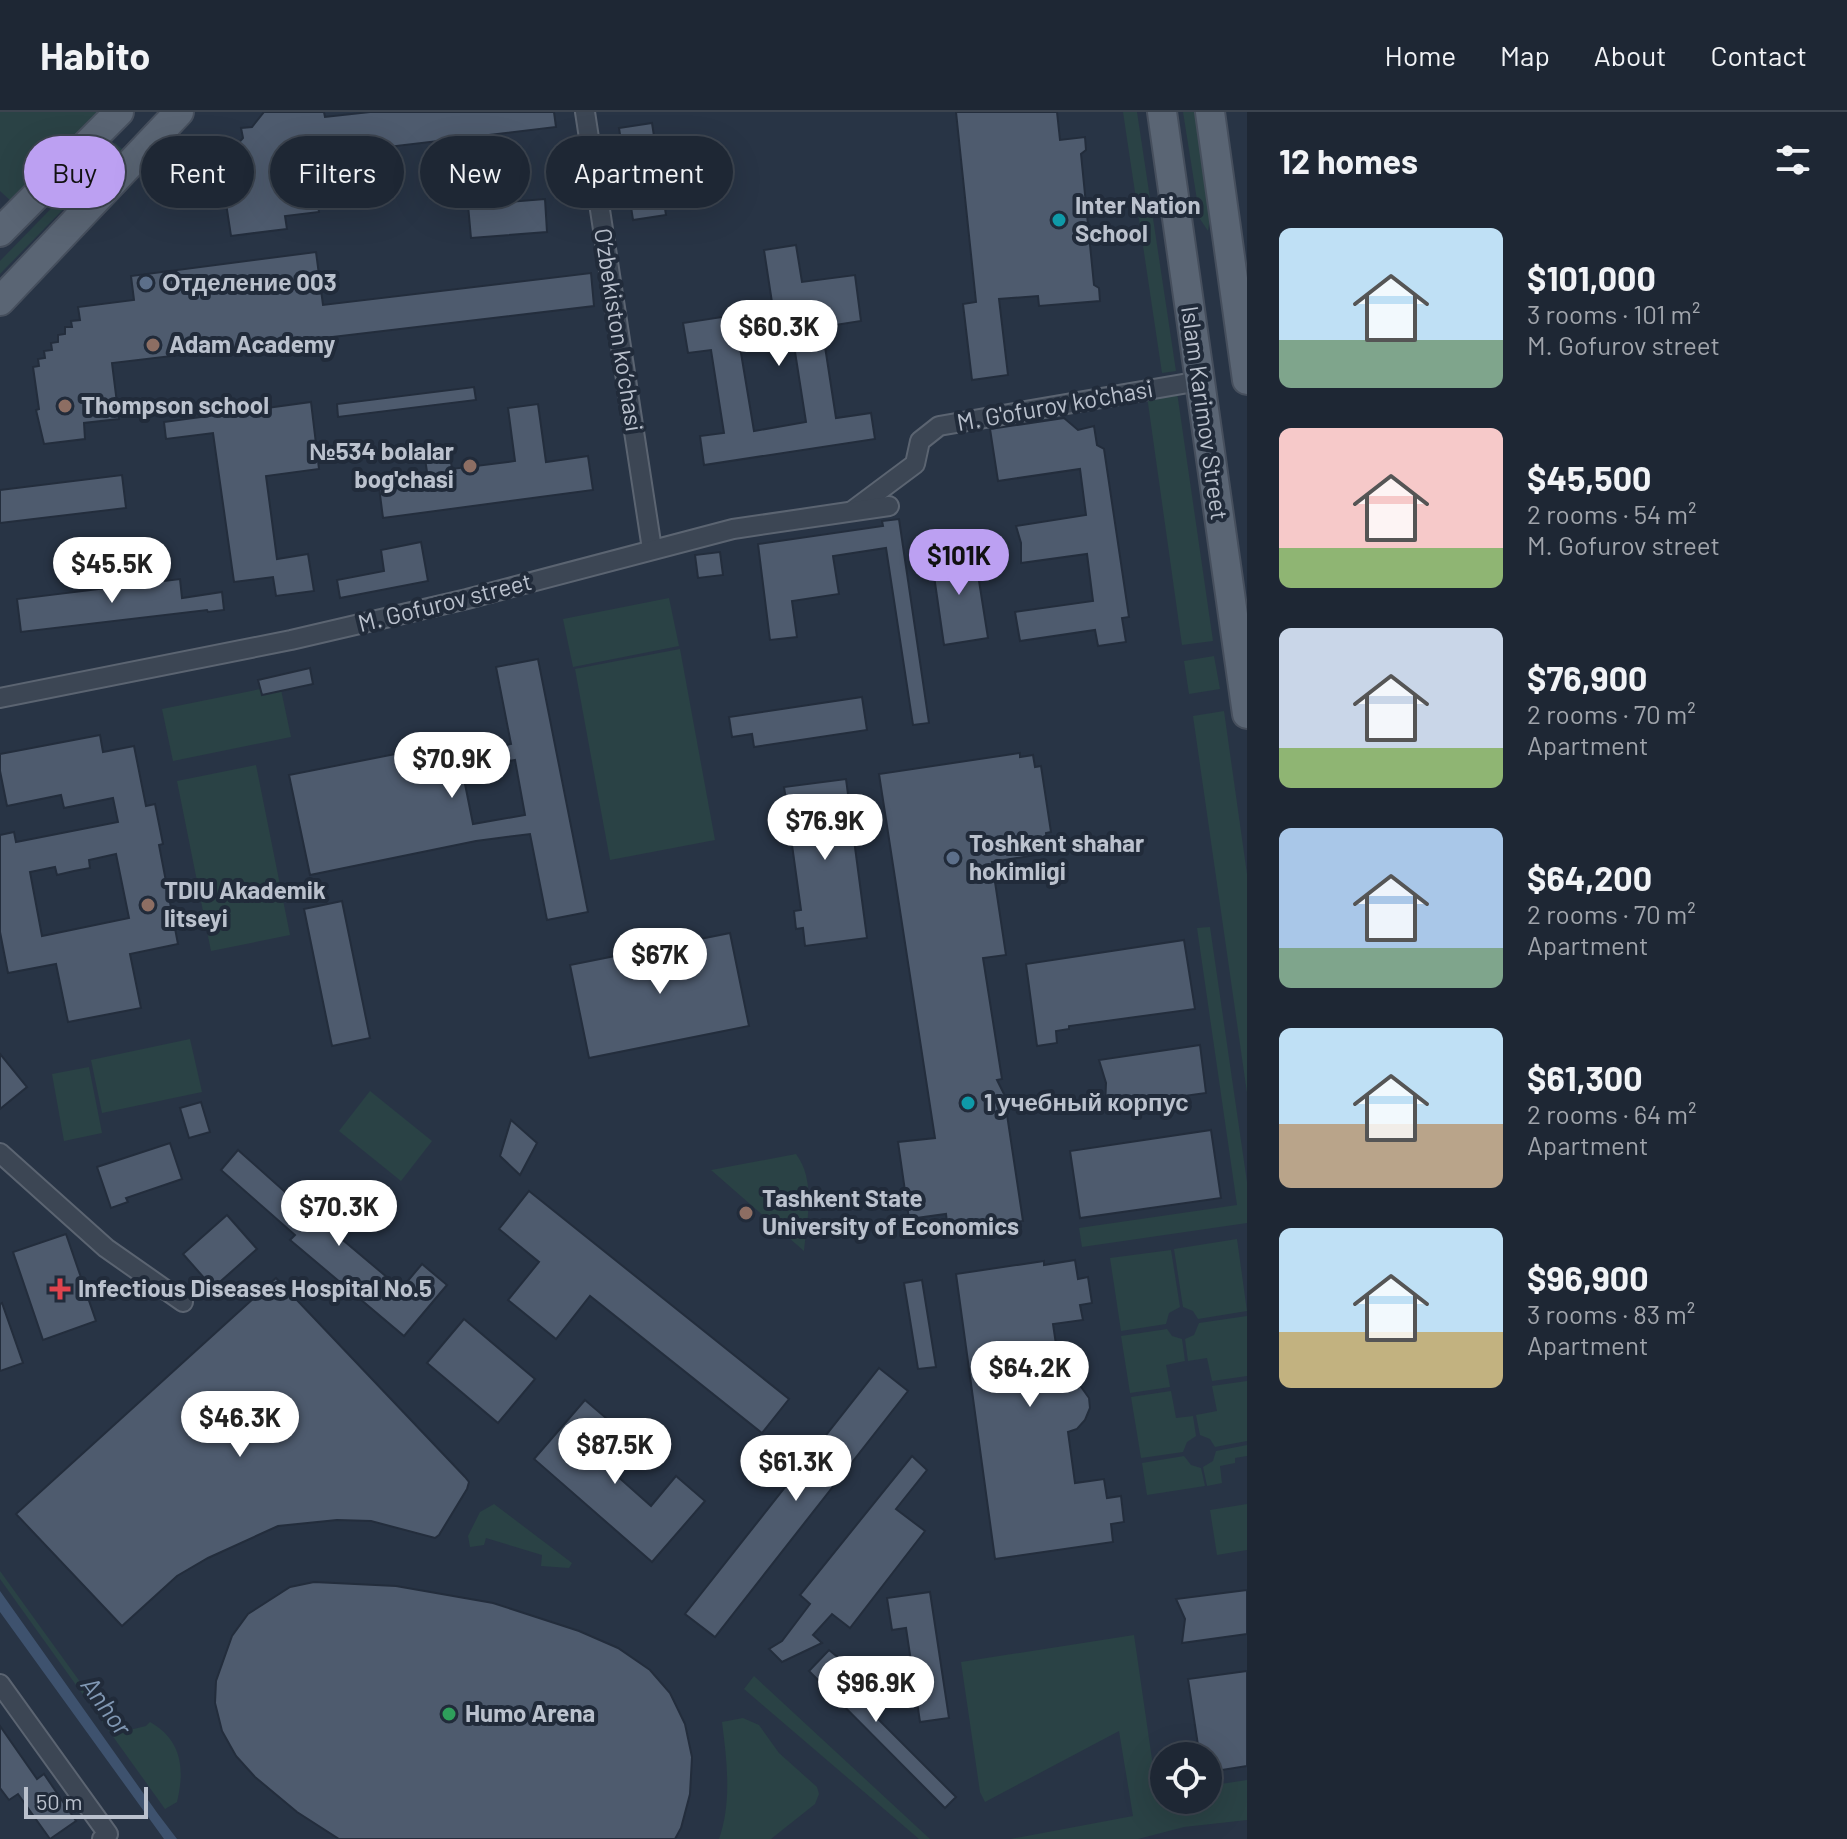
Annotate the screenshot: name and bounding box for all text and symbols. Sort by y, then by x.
text: Habito [40,32,150,78]
text: Home [1385,38,1456,72]
text: Map [1500,38,1550,72]
text: About [1594,38,1666,72]
text: Contact [1710,38,1807,72]
chip: Buy [24,136,125,208]
chip: Rent [141,136,254,208]
chip: Filters [270,136,404,208]
chip: New [420,136,530,208]
chip: Apartment [546,136,733,208]
icon: filters [1771,138,1815,182]
text: 12 homes [1279,140,1418,181]
place label: Inter Nation School [1075,190,1201,247]
marker: Inter Nation School [1050,211,1068,229]
street label: O‘zbekiston ko‘chasi [589,226,650,434]
text: $101,000 [1527,257,1656,298]
icon: home [1343,260,1439,356]
place label: Отделение 003 [162,267,337,296]
marker: Отделение 003 [137,274,155,292]
text: 3 rooms · 101 m² [1527,298,1700,329]
pin: $60.3K [714,300,844,368]
street label: Islam Karimov Street [1176,304,1235,522]
text: $60.3K [739,310,820,341]
place label: Adam Academy [169,329,335,358]
text: M. Gofurov street [1527,329,1720,360]
marker: Adam Academy [144,336,162,354]
street label: M. G'ofurov ko'chasi [954,373,1155,436]
place label: Thompson school [81,390,269,419]
marker: Thompson school [56,397,74,415]
place label: №534 bolalar bog'chasi [309,436,454,493]
marker: №534 bolalar bog'chasi [461,457,479,475]
text: $45,500 [1527,457,1651,498]
icon: home [1343,460,1439,556]
text: 2 rooms · 54 m² [1527,498,1697,529]
pin: $101K [903,529,1015,597]
text: M. Gofurov street [1527,529,1720,560]
pin: $45.5K [47,537,177,605]
text: $101K [927,539,991,570]
text: $45.5K [71,547,153,578]
street label: M. Gofurov street [355,566,535,637]
text: $76,900 [1527,657,1647,698]
icon: home [1343,660,1439,756]
text: 2 rooms · 70 m² [1527,698,1696,729]
text: Apartment [1527,729,1648,760]
pin: $70.9K [387,732,517,800]
text: $70.9K [412,742,492,773]
pin: $76.9K [760,794,890,862]
text: $76.9K [786,804,864,835]
place label: Toshkent shahar hokimligi [969,828,1144,885]
marker: Toshkent shahar hokimligi [944,849,962,867]
text: $64,200 [1527,857,1652,898]
icon: home [1343,860,1439,956]
place label: TDIU Akademik litseyi [164,875,326,932]
marker: TDIU Akademik litseyi [139,896,157,914]
text: 2 rooms · 70 m² [1527,898,1696,929]
pin: $67K [613,928,707,996]
text: Apartment [1527,929,1648,960]
text: $67K [631,938,689,969]
text: $61,300 [1527,1057,1643,1098]
icon: home [1343,1060,1439,1156]
place label: 1 учебный корпус [984,1087,1189,1116]
marker: 1 учебный корпус [959,1094,977,1112]
text: 2 rooms · 64 m² [1527,1098,1697,1129]
text: Apartment [1527,1129,1648,1160]
pin: $70.3K [274,1180,404,1248]
place label: Tashkent State University of Economics [762,1183,1019,1240]
text: $70.3K [299,1190,379,1221]
marker: Tashkent State University of Economics [737,1204,755,1222]
text: $96,900 [1527,1257,1649,1298]
icon: home [1343,1260,1439,1356]
place label: Infectious Diseases Hospital No.5 [78,1273,432,1302]
marker: Infectious Diseases Hospital No.5 [49,1278,71,1300]
text: 3 rooms · 83 m² [1527,1298,1695,1329]
text: Apartment [1527,1329,1648,1360]
pin: $64.2K [965,1341,1095,1409]
text: $64.2K [989,1351,1071,1382]
pin: $46.3K [175,1391,305,1459]
text: $46.3K [199,1401,281,1432]
pin: $87.5K [550,1418,680,1486]
text: $87.5K [576,1428,654,1459]
pin: $61.3K [731,1435,861,1503]
text: $61.3K [758,1445,834,1476]
pin: $96.9K [811,1656,941,1724]
text: $96.9K [836,1666,916,1697]
water label: Anhor [76,1670,139,1741]
place label: Humo Arena [465,1698,595,1727]
marker: Humo Arena [440,1705,458,1723]
map controls [1150,1742,1222,1814]
button: locate [1150,1742,1222,1814]
scale bar [24,1783,148,1819]
text: 50 m [36,1788,82,1814]

